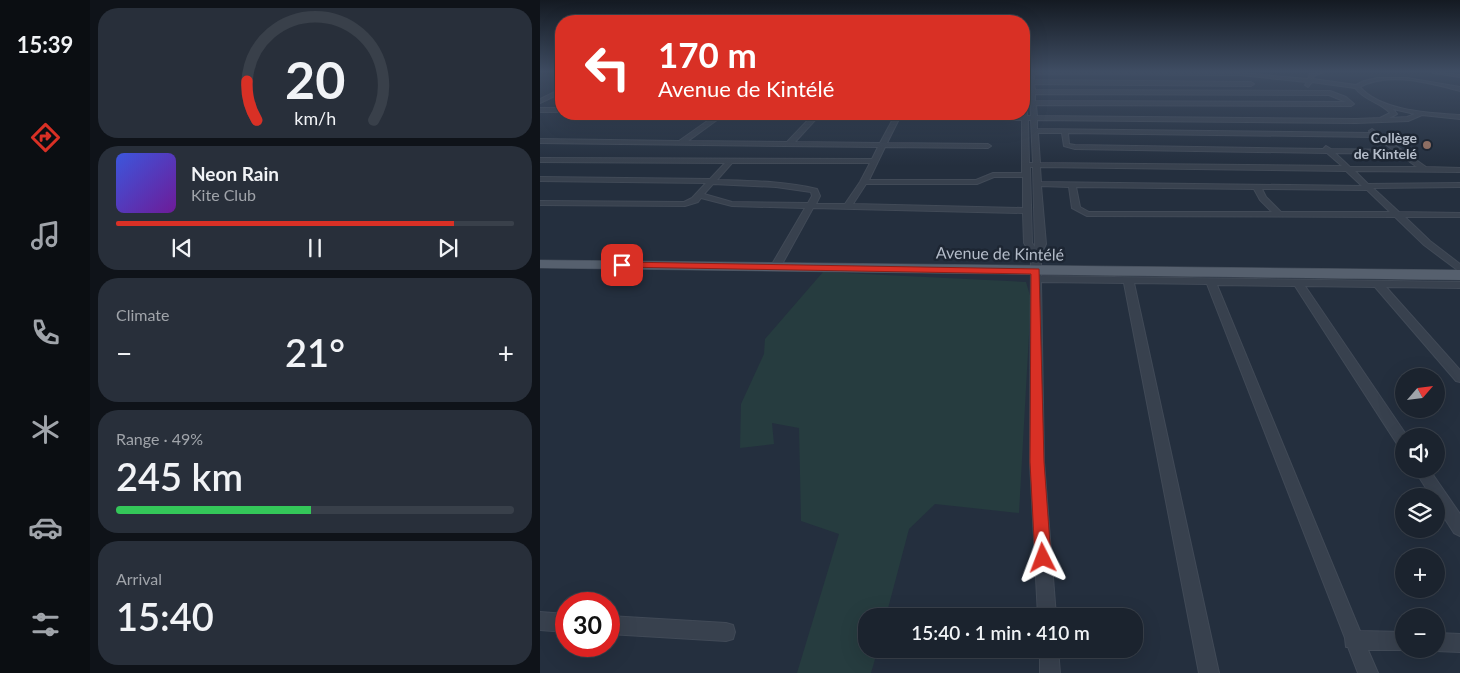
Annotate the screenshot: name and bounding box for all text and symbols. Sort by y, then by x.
text: 15:39 [17,31,73,58]
text: 170 m [658,33,757,75]
icon: left [575,35,640,100]
text: 20 [285,48,345,110]
text: Avenue de Kintélé [658,75,834,102]
text: km/h [294,107,336,129]
icon: directions [28,120,63,155]
place label: Collège de Kintelé [1354,129,1418,162]
marker: Collège de Kintelé [1421,139,1433,151]
text: Neon Rain [191,162,279,185]
text: Kite Club [191,185,256,204]
icon: music [28,218,63,253]
icon: previous [168,234,196,262]
icon: pause [301,234,329,262]
icon: next [434,234,462,262]
street label: Avenue de Kintélé [936,242,1064,264]
pin [601,244,643,286]
icon: arrive [608,251,636,279]
text: Climate [116,305,169,324]
icon: phone [28,315,63,350]
text: 21° [285,329,345,375]
text: − [116,336,132,370]
text: + [498,336,514,370]
north arrow [1395,368,1445,418]
map controls [1395,368,1445,658]
icon: climate [28,412,63,447]
button: sound [1395,428,1445,478]
text: Range · 49% [116,429,203,448]
text: 245 km [116,453,243,499]
button: layers [1395,488,1445,538]
icon: car [28,510,63,545]
position arrow [1016,531,1068,583]
button: + [1395,548,1445,598]
text: Arrival [116,569,162,588]
speed limit sign: 30 [555,592,620,657]
text: 15:40 [116,593,214,639]
icon: filters [28,607,63,642]
button: − [1395,608,1445,658]
text: 15:40 · 1 min · 410 m [911,621,1090,644]

